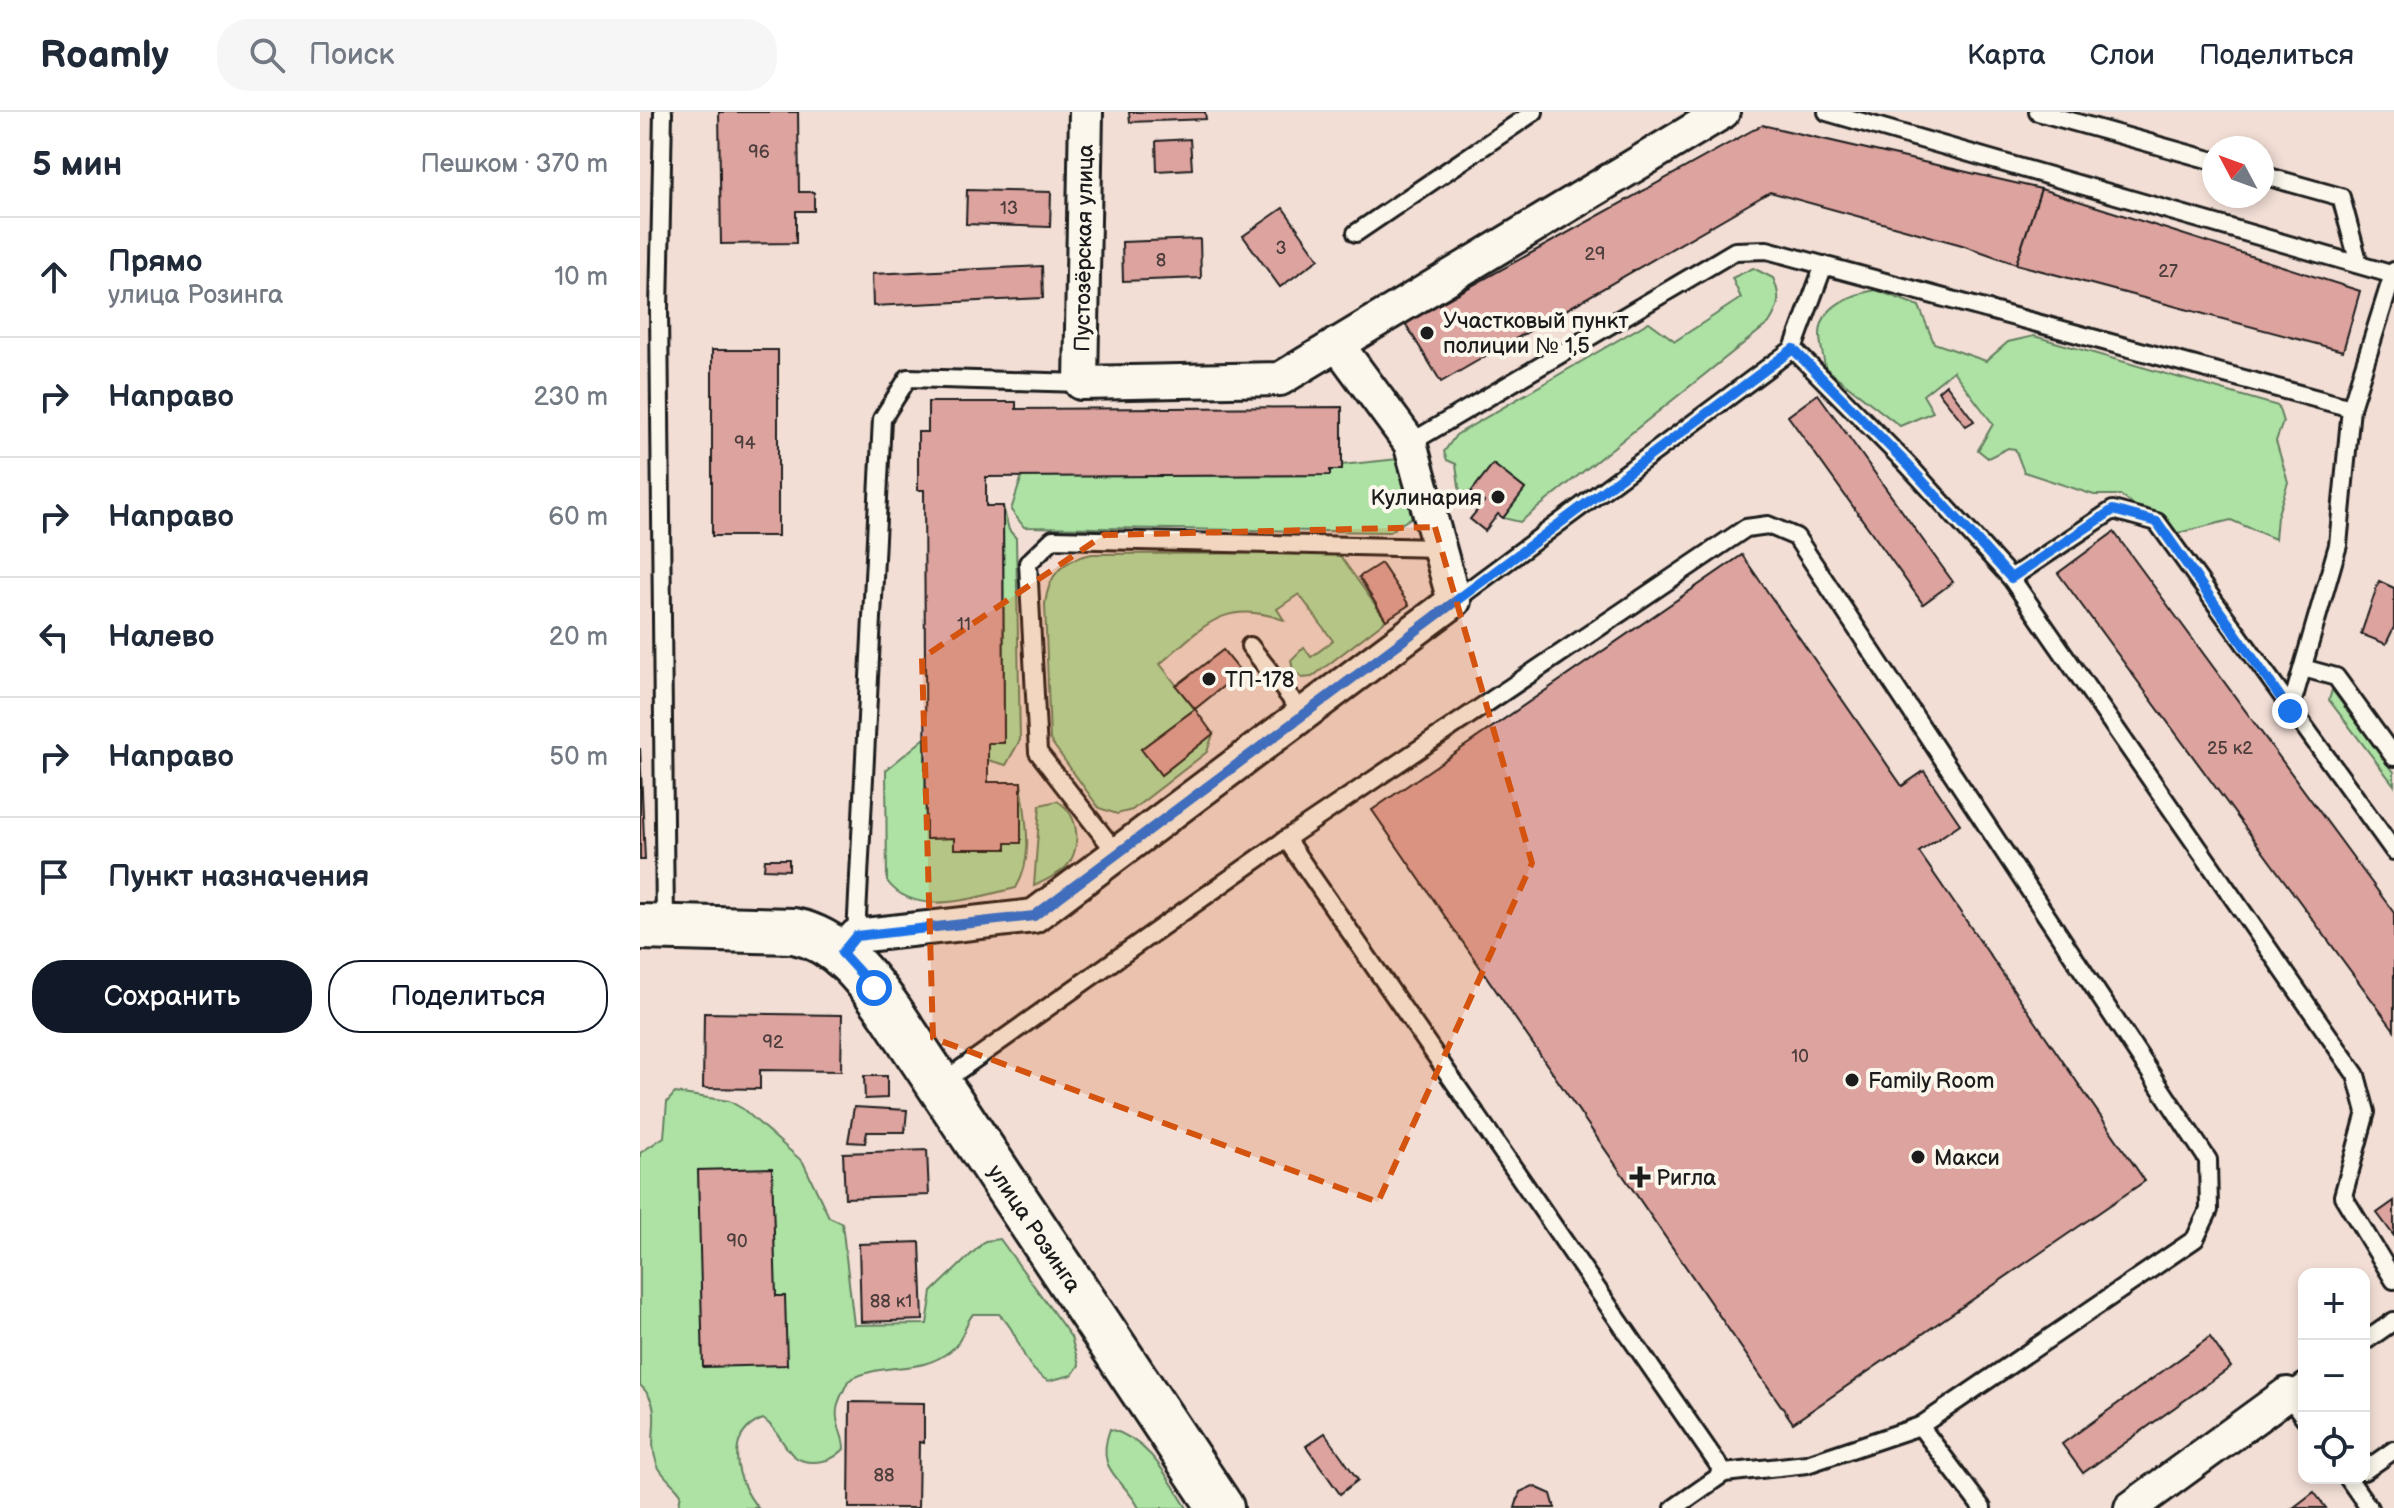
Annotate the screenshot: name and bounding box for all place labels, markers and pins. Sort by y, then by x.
place label: Участковый пункт полиции № 1,5 [1443,308,1629,360]
marker: Участковый пункт полиции № 1,5 [1418,324,1436,342]
place label: Кулинария [1371,485,1482,512]
marker: Кулинария [1489,488,1507,506]
place label: ТП-178 [1225,667,1294,694]
marker: ТП-178 [1200,670,1218,688]
place label: Family Room [1868,1068,1994,1095]
marker: Family Room [1843,1071,1861,1089]
place label: Макси [1934,1145,2000,1172]
marker: Макси [1909,1148,1927,1166]
place label: Ригла [1656,1165,1716,1192]
marker: Ригла [1631,1168,1649,1186]

